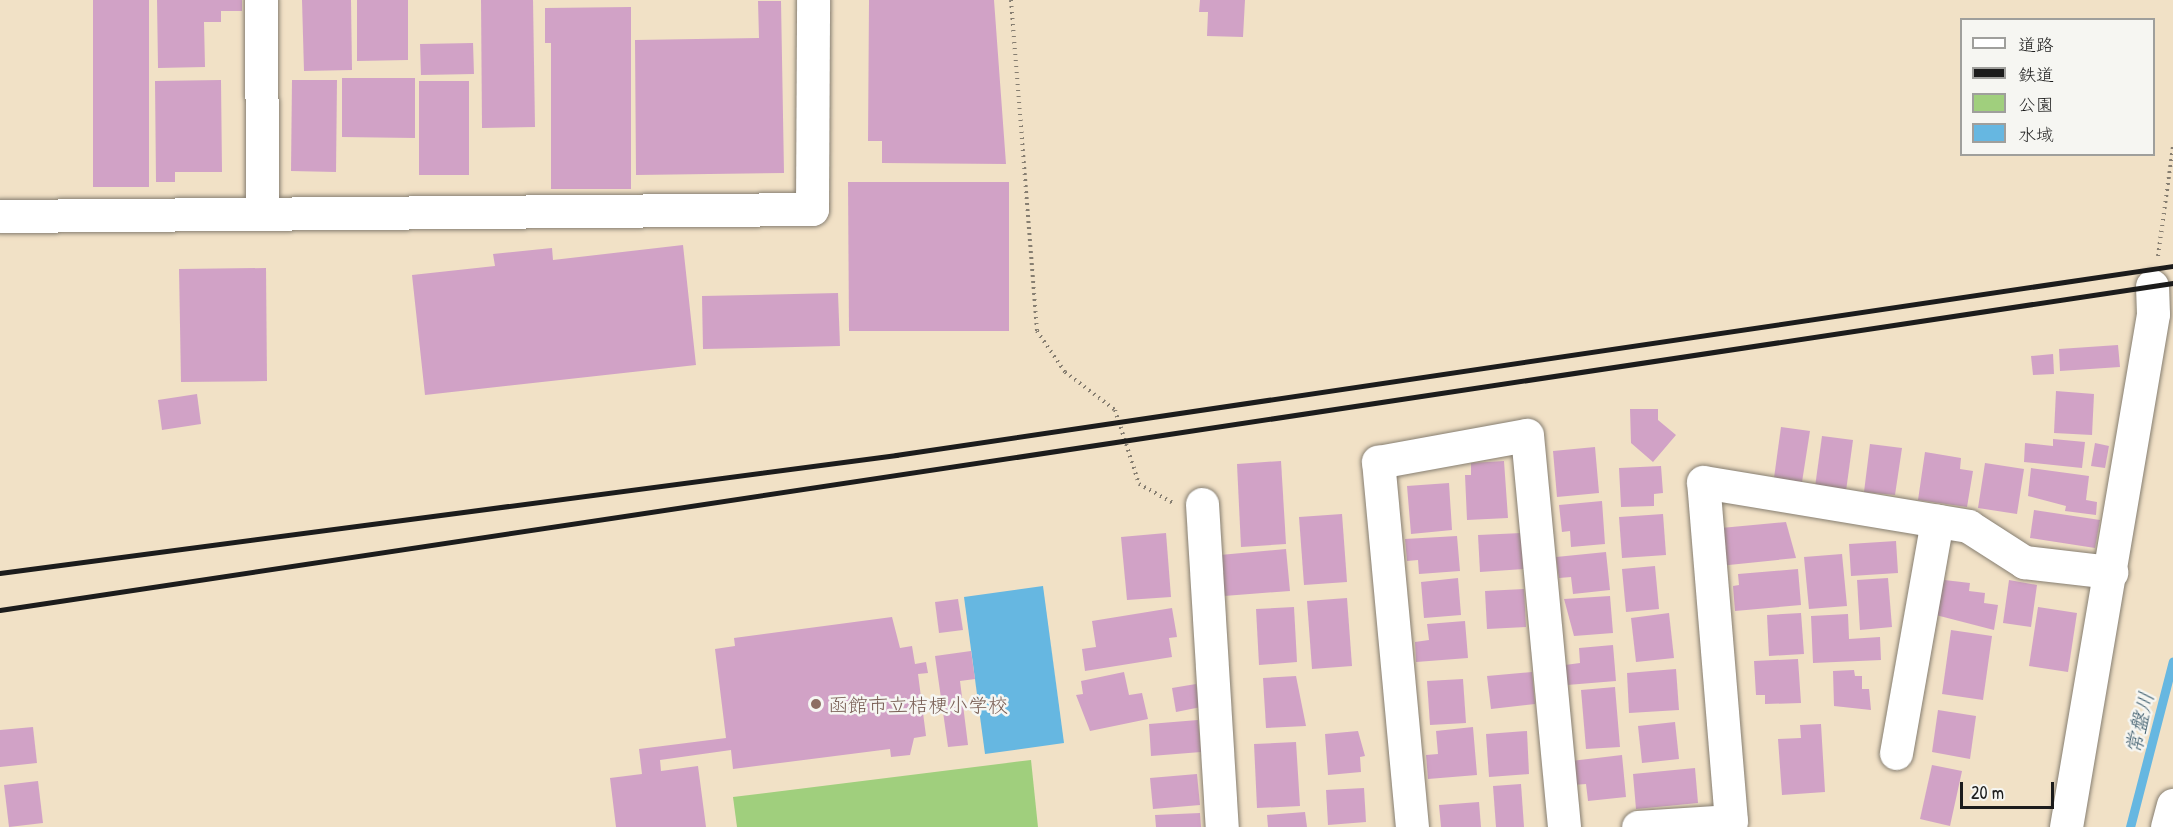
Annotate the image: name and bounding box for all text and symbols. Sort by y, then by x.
legend [1960,18,2155,156]
text: 道路 [2018,32,2054,57]
text: 鉄道 [2018,62,2054,87]
text: 公園 [2018,92,2054,117]
text: 水域 [2018,122,2054,147]
water label: 常盤川 [2121,689,2159,757]
place label: 函館市立桔梗小学校 [828,692,1008,716]
marker: 函館市立桔梗小学校 [809,697,823,711]
scale bar [1963,770,2058,808]
text: 20 m [1971,780,2004,805]

